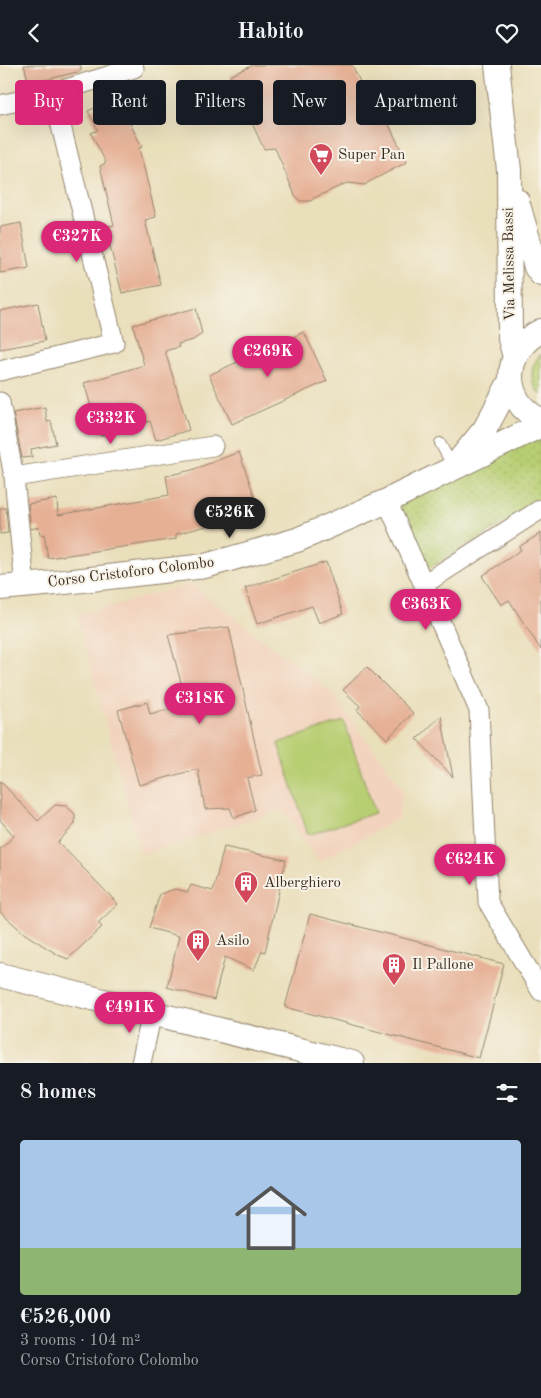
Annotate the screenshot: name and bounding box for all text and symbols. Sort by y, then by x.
icon: back [20,19,48,47]
icon: heart [493,19,521,47]
text: Habito [237,21,304,43]
chip: Buy [15,80,83,125]
chip: Rent [93,80,166,125]
chip: Filters [176,80,263,125]
chip: New [273,80,346,125]
chip: Apartment [356,80,476,125]
supermarket icon: Super Pan [308,142,334,176]
place label: Super Pan [338,148,405,163]
street label: Via Melissa Bassi [502,207,518,321]
pin: €327K [42,221,112,263]
text: €327K [52,229,102,245]
pin: €269K [233,335,303,378]
text: €269K [243,344,293,360]
pin: €332K [76,403,146,445]
text: €332K [86,411,136,427]
pin: €526K [195,497,265,539]
text: €526K [205,505,255,521]
street label: Corso Cristoforo Colombo [47,555,215,591]
pin: €363K [391,589,461,631]
text: €363K [401,597,451,613]
pin: €318K [165,683,235,725]
text: €318K [175,691,225,707]
pin: €624K [435,843,505,886]
text: €624K [445,852,495,868]
building icon: Alberghiero [233,870,259,904]
place label: Alberghiero [264,876,341,891]
building icon: Asilo [185,928,211,962]
place label: Asilo [216,934,250,949]
building icon: Il Pallone [381,952,407,986]
place label: Il Pallone [412,958,474,973]
pin: €491K [95,991,165,1034]
text: €491K [105,1000,155,1016]
icon: filters [493,1079,521,1107]
text: 8 homes [20,1082,96,1103]
icon: home [226,1173,316,1263]
text: €526,000 [20,1307,111,1328]
text: 3 rooms · 104 m² [20,1333,140,1349]
text: Corso Cristoforo Colombo [20,1353,199,1369]

